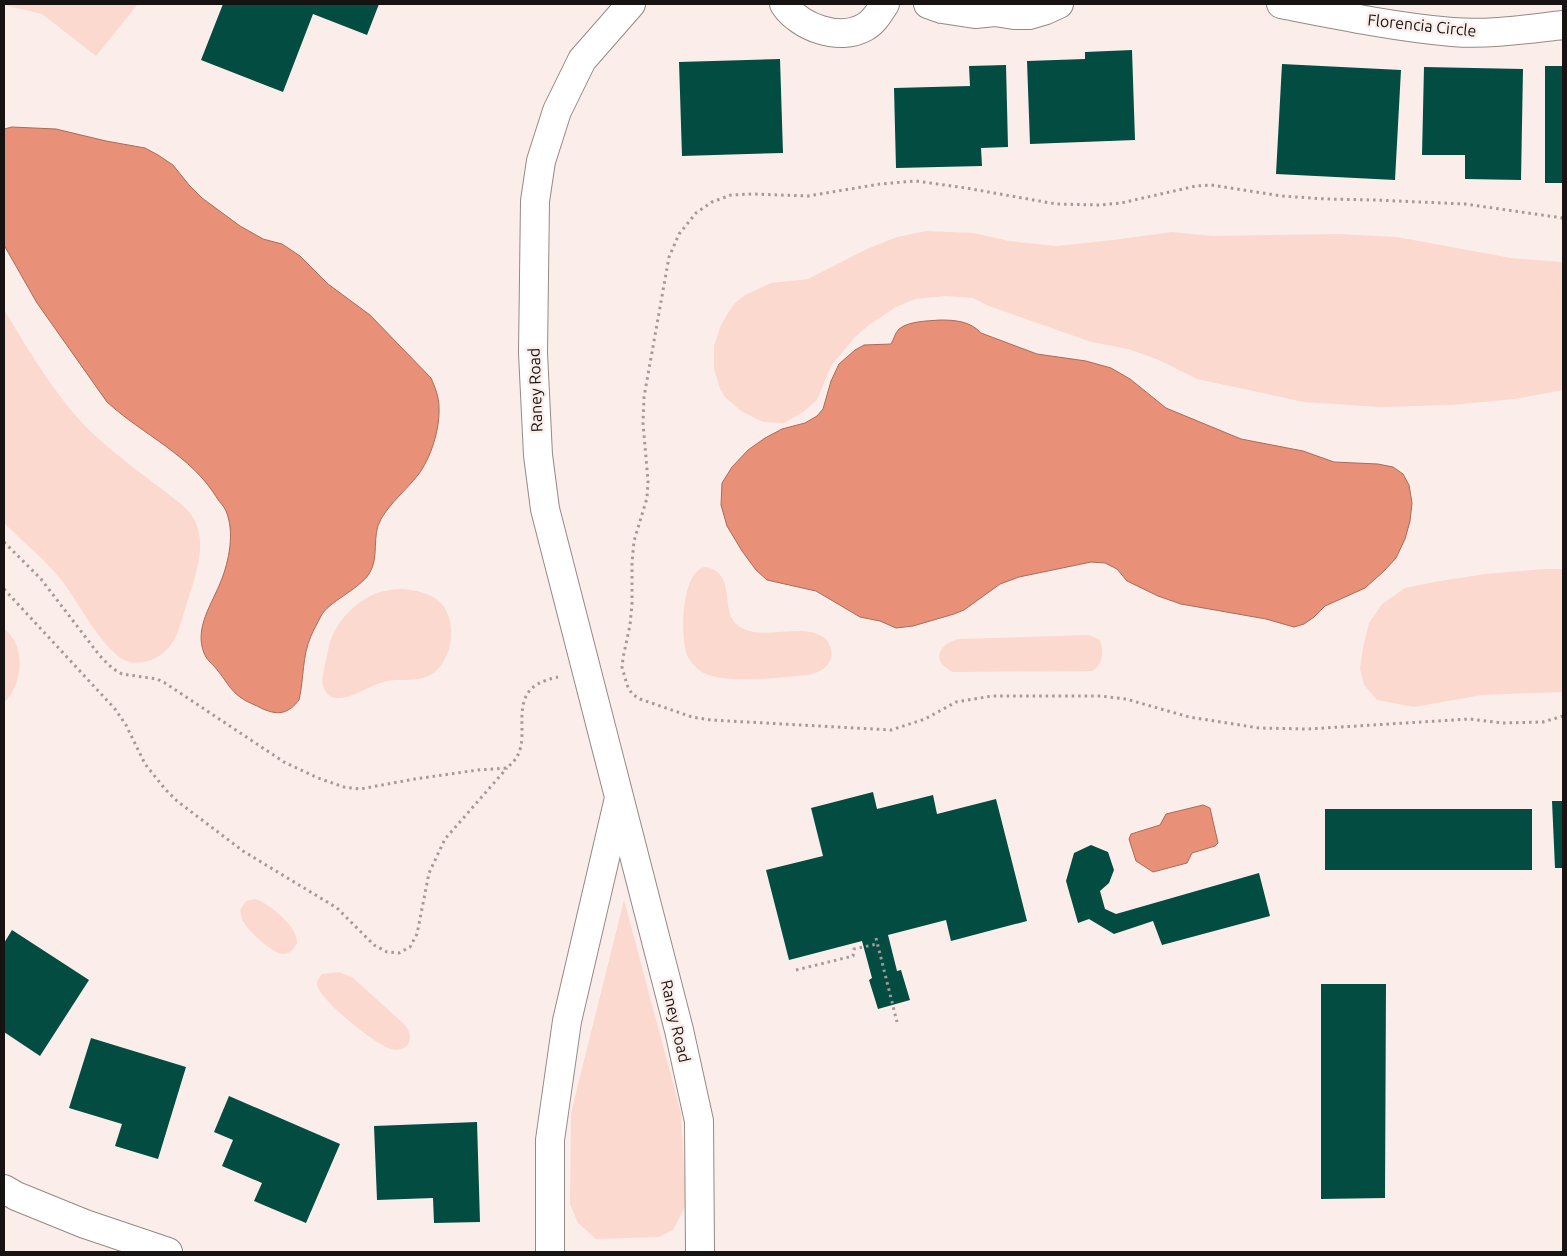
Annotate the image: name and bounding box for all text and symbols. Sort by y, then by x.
street label: Florencia Circle [1367,10,1477,40]
street label: Raney Road [525,348,545,432]
street label: Raney Road [658,978,694,1064]

